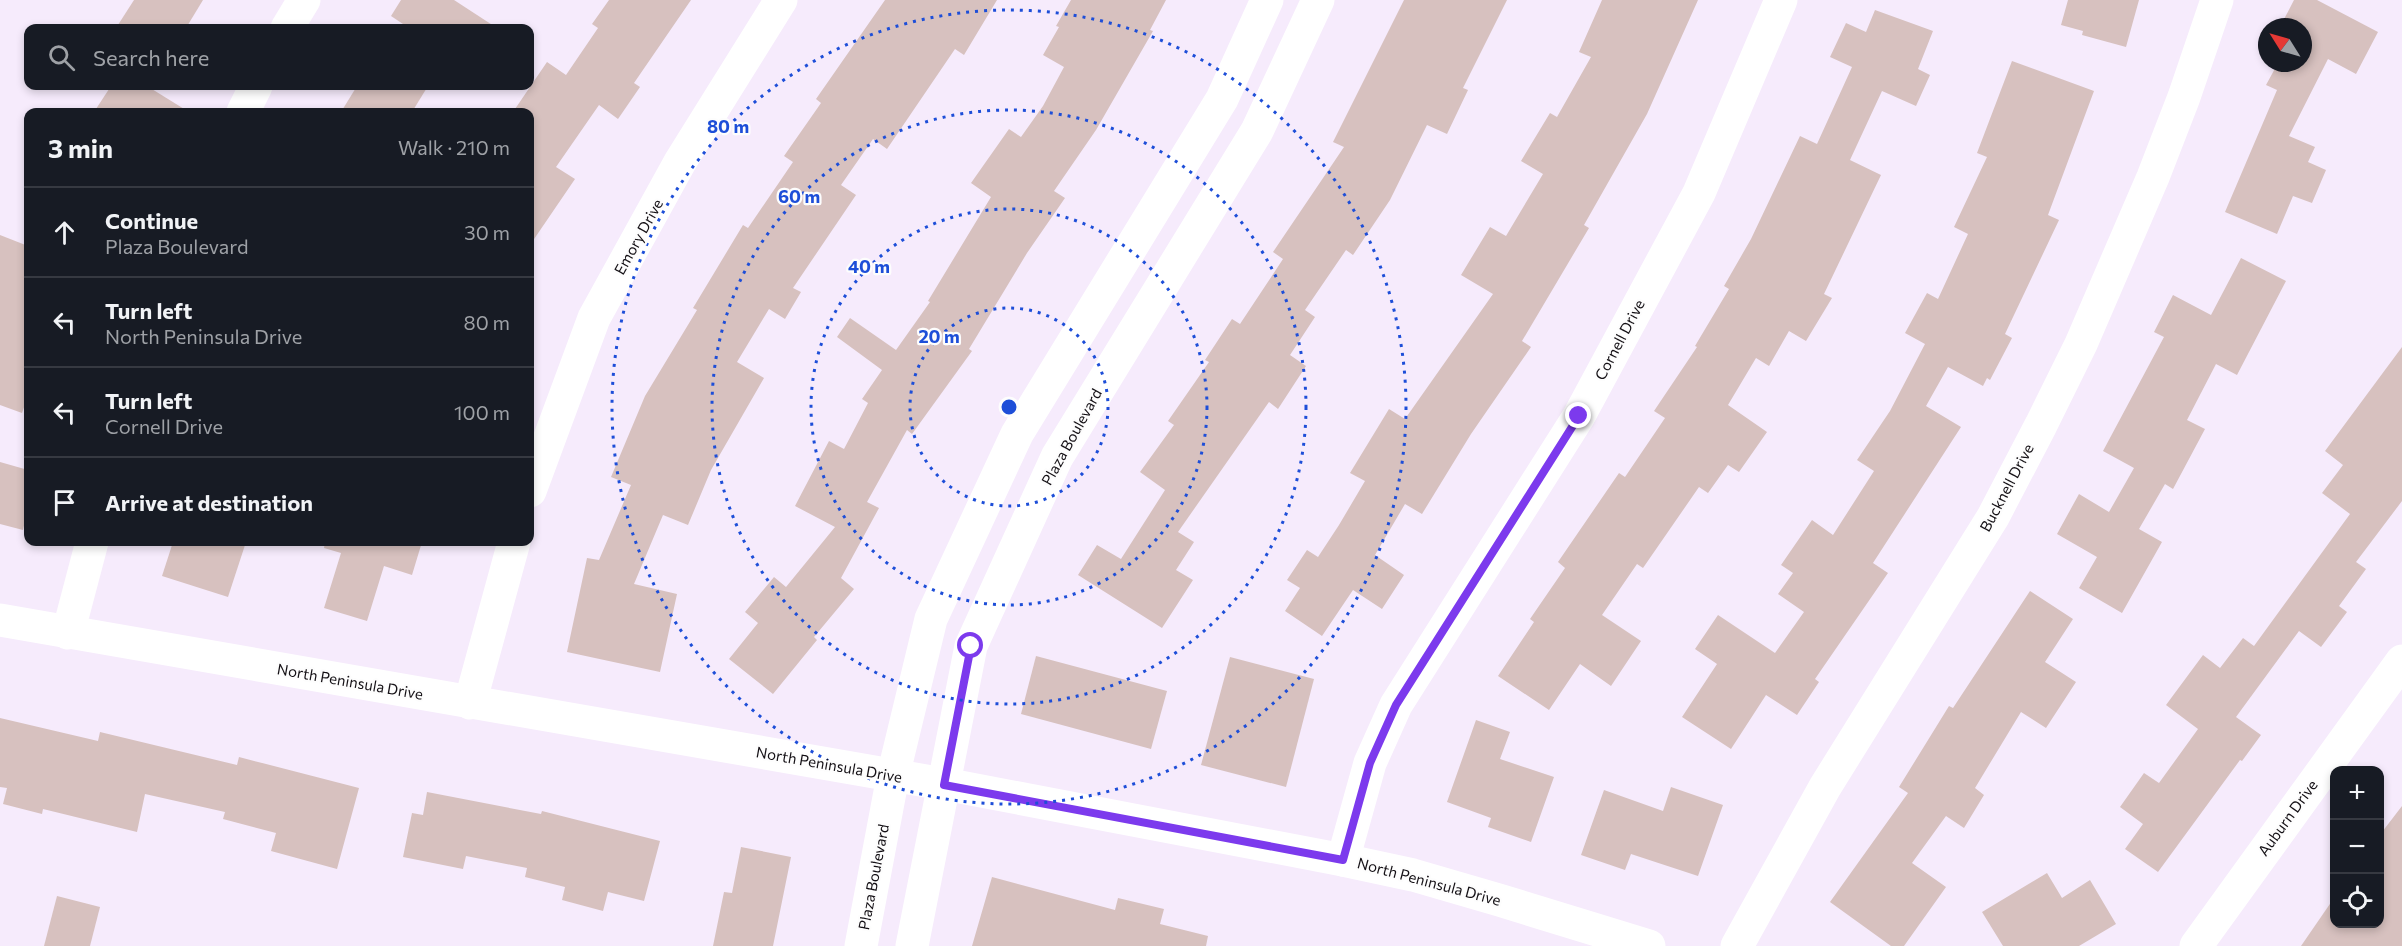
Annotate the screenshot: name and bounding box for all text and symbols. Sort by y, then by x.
north arrow [2258,18,2312,72]
search box [24,24,534,90]
icon: search [45,41,78,74]
text: Search here [93,44,209,71]
text: 80 m [707,115,749,137]
text: 3 min [48,132,113,163]
text: Walk · 210 m [398,135,510,159]
text: 60 m [778,185,820,207]
street label: Emory Drive [610,195,666,278]
text: Continue [105,207,198,234]
icon: ahead [48,216,81,249]
text: 30 m [464,220,510,244]
text: Plaza Boulevard [105,234,248,258]
text: 40 m [848,255,890,277]
street label: Cornell Drive [1590,296,1648,383]
text: Turn left [105,297,192,324]
icon: left [48,306,81,339]
text: 80 m [464,310,510,334]
text: North Peninsula Drive [105,324,302,348]
text: 20 m [918,325,960,347]
street label: Plaza Boulevard [1037,385,1105,488]
text: Turn left [105,387,192,414]
icon: left [48,396,81,429]
centre of rings [999,397,1019,417]
text: 100 m [454,400,510,424]
route end [1565,402,1591,428]
text: Cornell Drive [105,414,223,438]
street label: Bucknell Drive [1975,440,2037,535]
icon: arrive [48,486,81,519]
text: Arrive at destination [105,489,313,516]
route start [957,632,983,658]
street label: North Peninsula Drive [276,659,425,703]
street label: North Peninsula Drive [755,742,904,786]
map controls [2330,766,2384,928]
button: + [2330,766,2384,820]
street label: Auburn Drive [2254,776,2321,859]
button: − [2330,820,2384,874]
street label: Plaza Boulevard [854,822,892,931]
street label: North Peninsula Drive [1355,853,1503,909]
button: locate [2330,874,2384,928]

